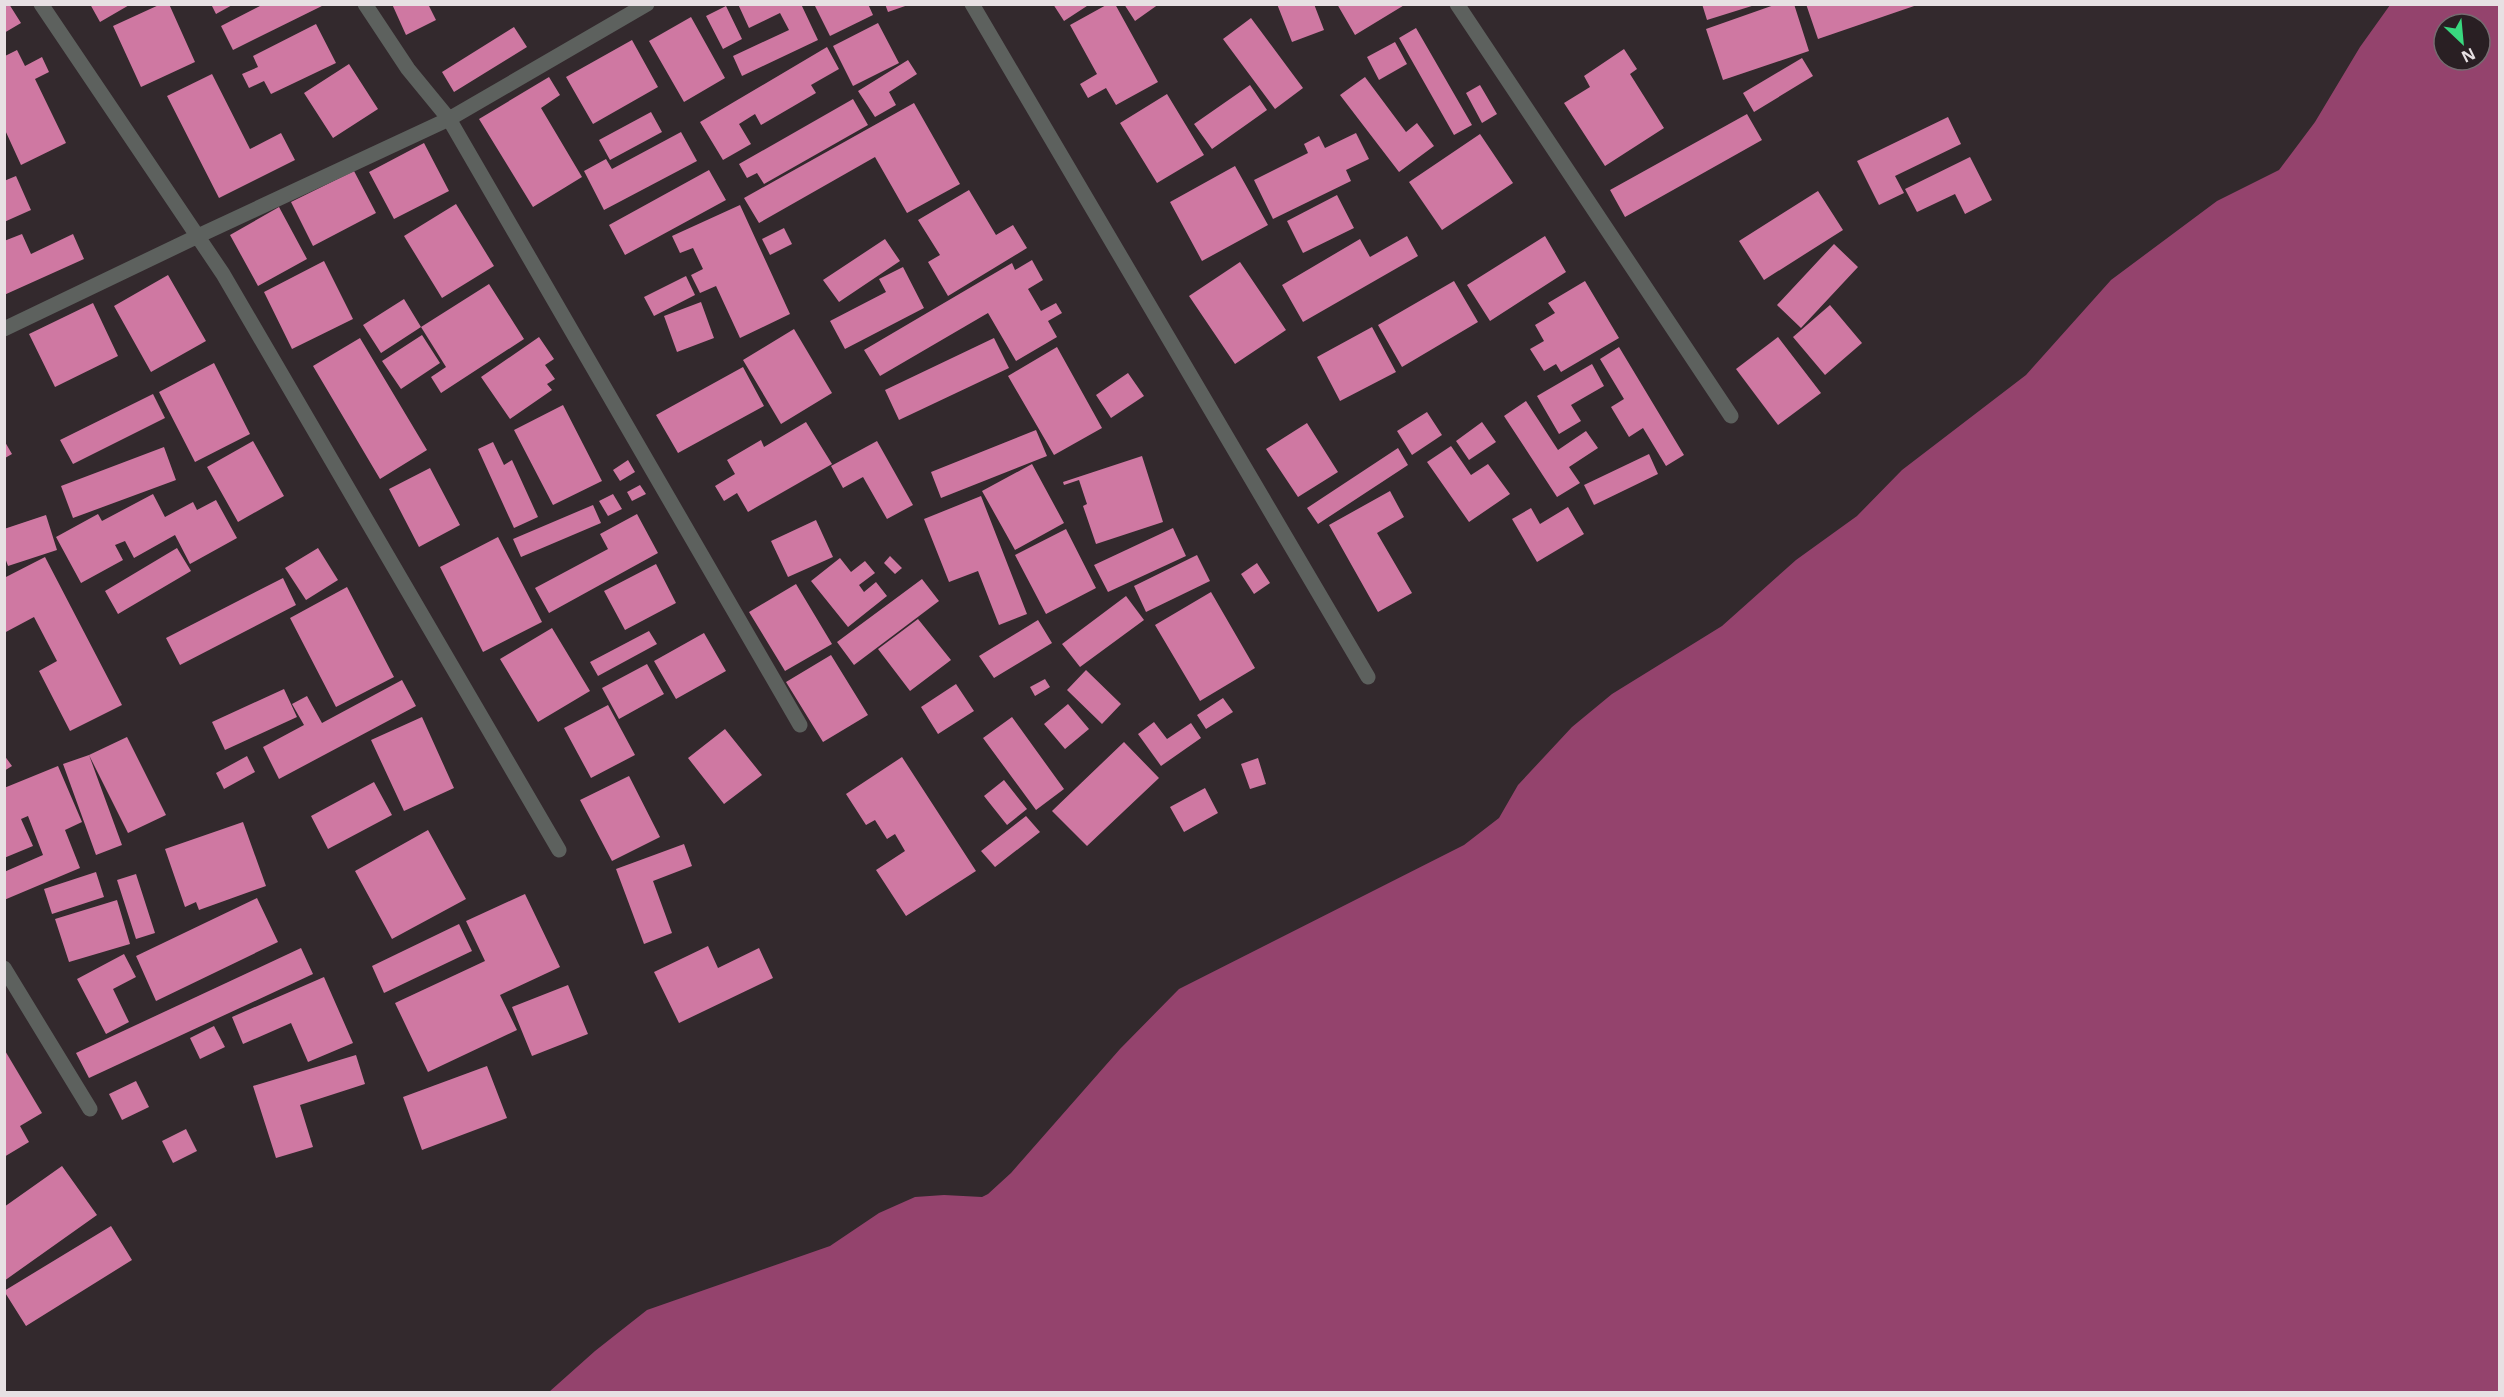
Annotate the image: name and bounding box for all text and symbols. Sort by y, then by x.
north arrow [2432,12,2492,72]
text: N [2458,43,2479,68]

